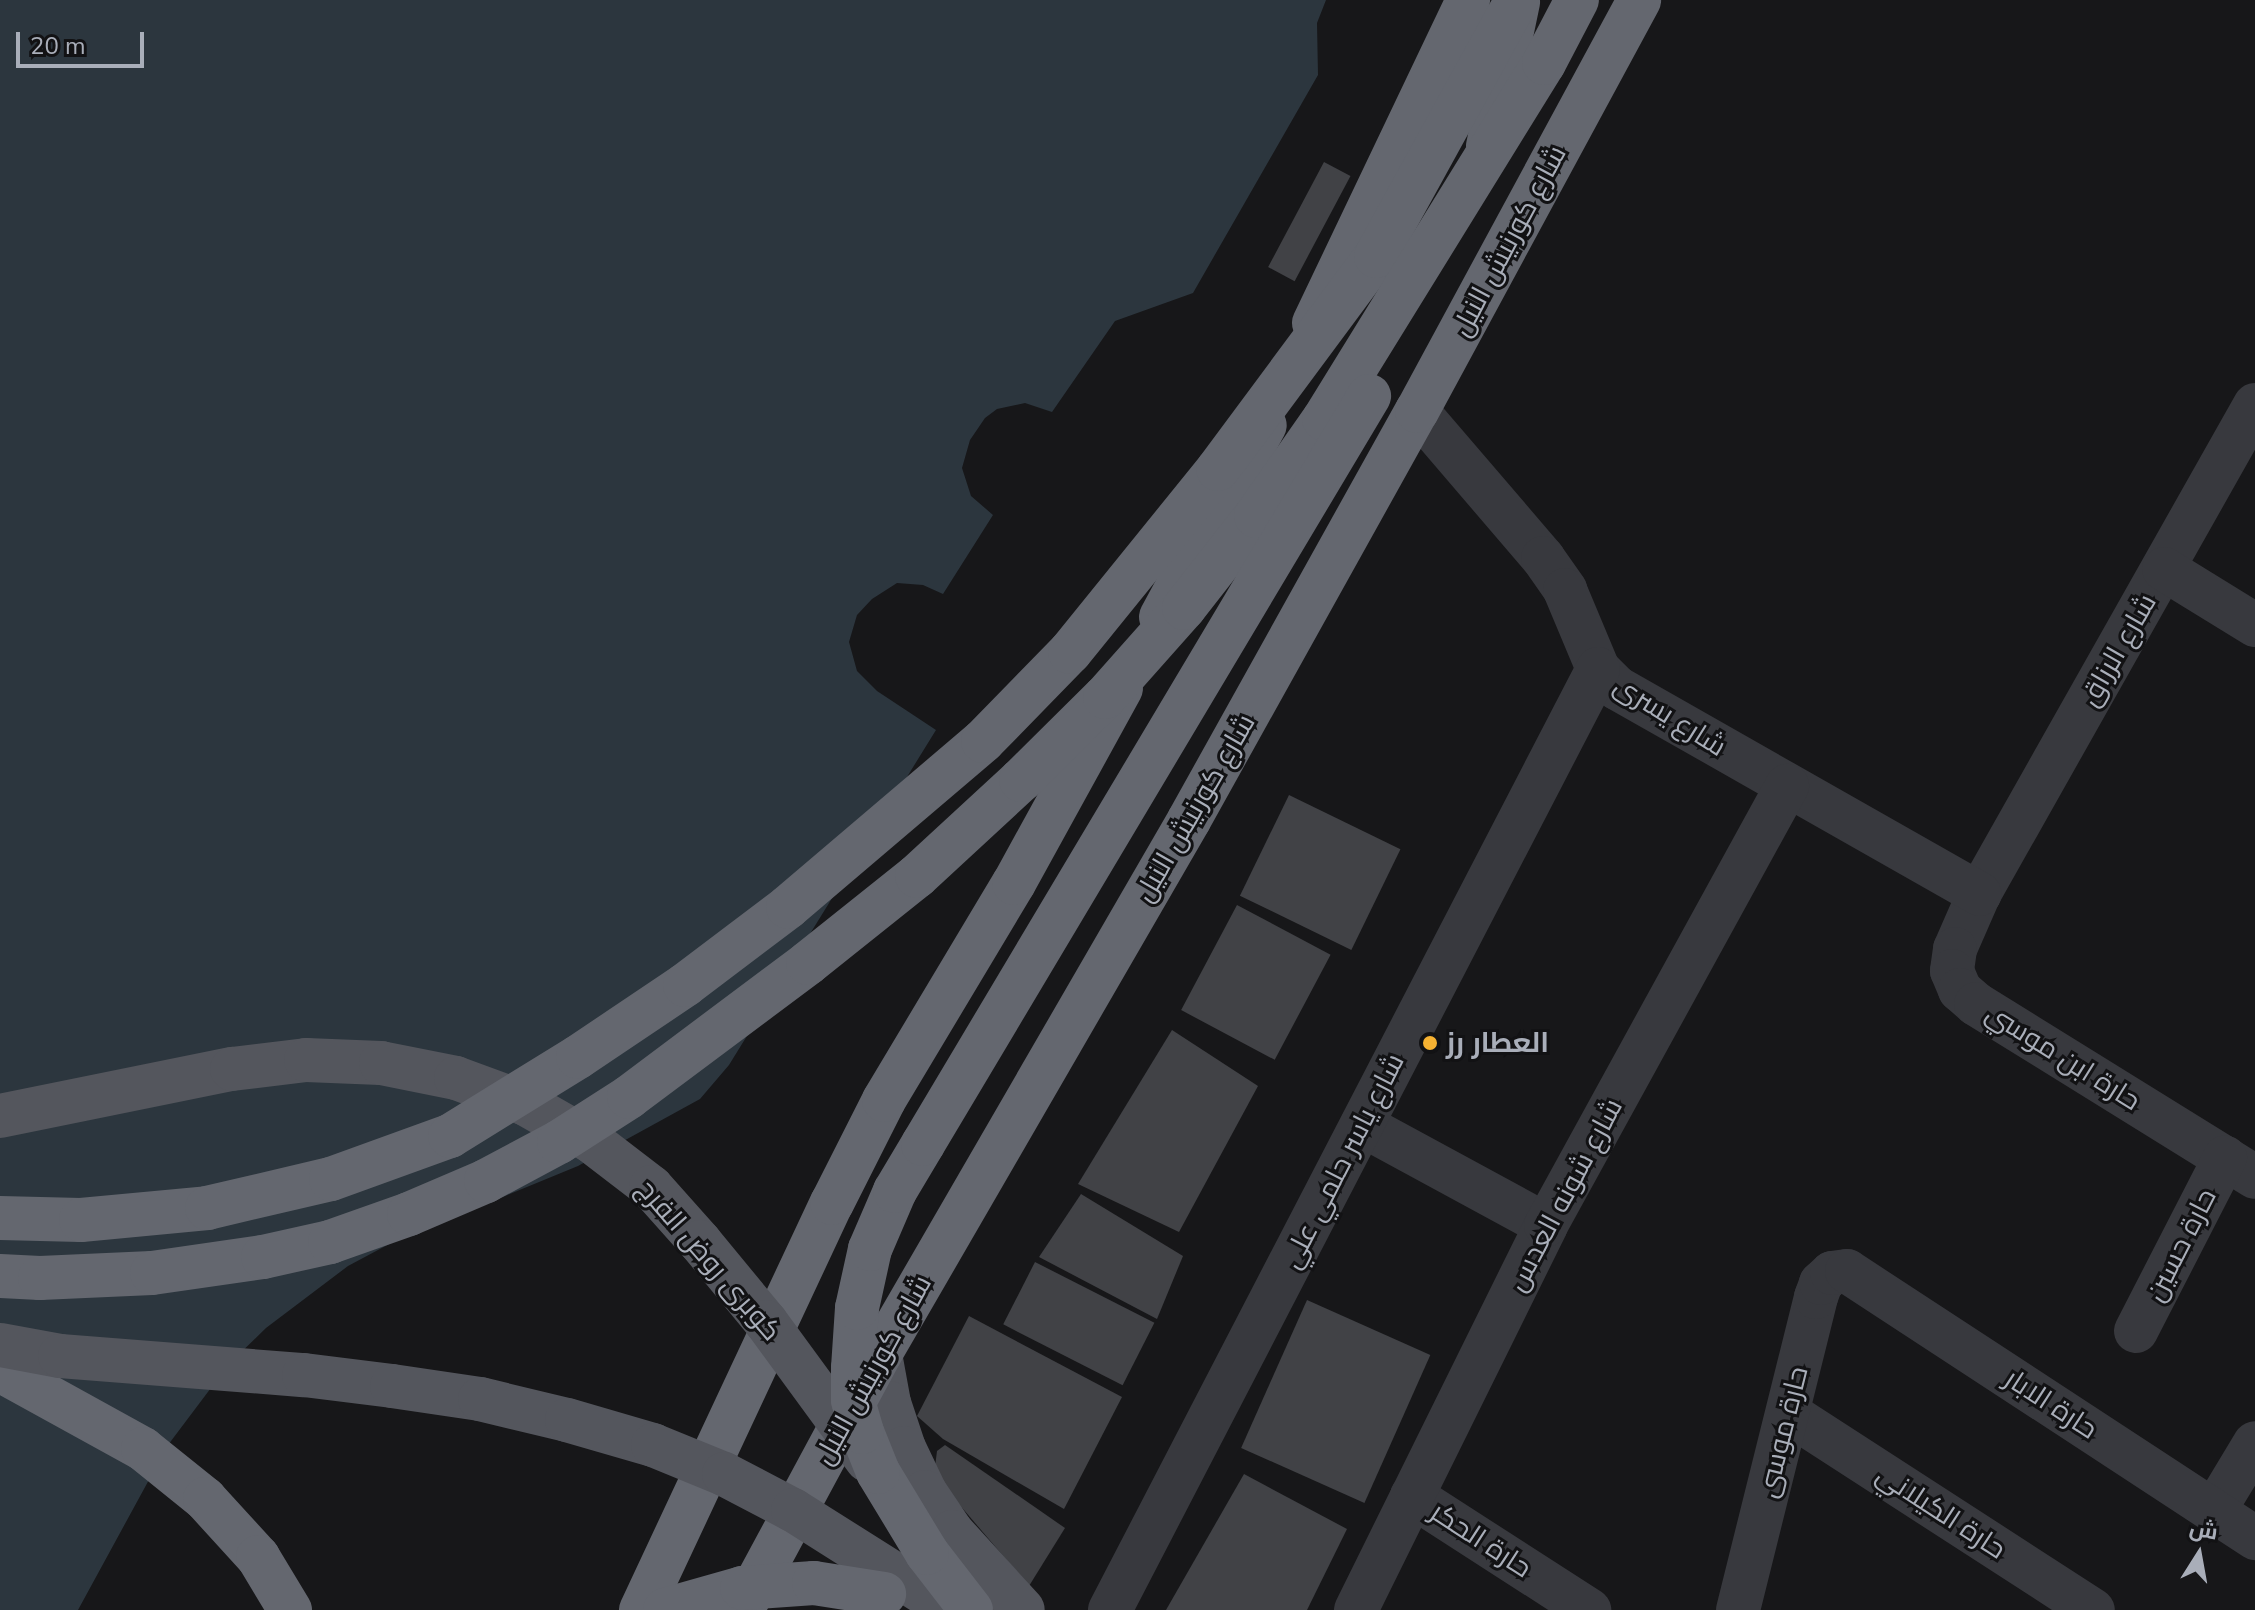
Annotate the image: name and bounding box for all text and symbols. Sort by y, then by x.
scale bar [20,16,148,66]
text: 20 m [30,30,86,62]
street label: شارع كورنيش النيل [1445,140,1573,342]
street label: شارع الرزاق [2072,588,2164,712]
street label: شارع يسرى [1608,668,1732,764]
street label: شارع كورنيش النيل [1128,708,1262,908]
street label: حارة ابن موسي [1980,996,2146,1118]
place label: العطار رز [1446,1026,1549,1060]
marker: العطار رز [1421,1034,1439,1052]
street label: شارع ياسر حلمي علي [1274,1048,1412,1274]
street label: شارع شونه العدس [1500,1093,1630,1297]
street label: كوبرى روض الفرج [630,1172,788,1348]
street label: حارة حسين [2138,1183,2224,1307]
street label: شارع كورنيش النيل [807,1269,939,1471]
street label: حارة الابار [1999,1362,2103,1446]
street label: حارة موسى [1750,1363,1816,1501]
street label: حارة الكيلاني [1870,1458,2012,1566]
street label: حارة الحكر [1424,1495,1538,1585]
text: ش [2187,1513,2220,1548]
north arrow [2159,1514,2239,1594]

